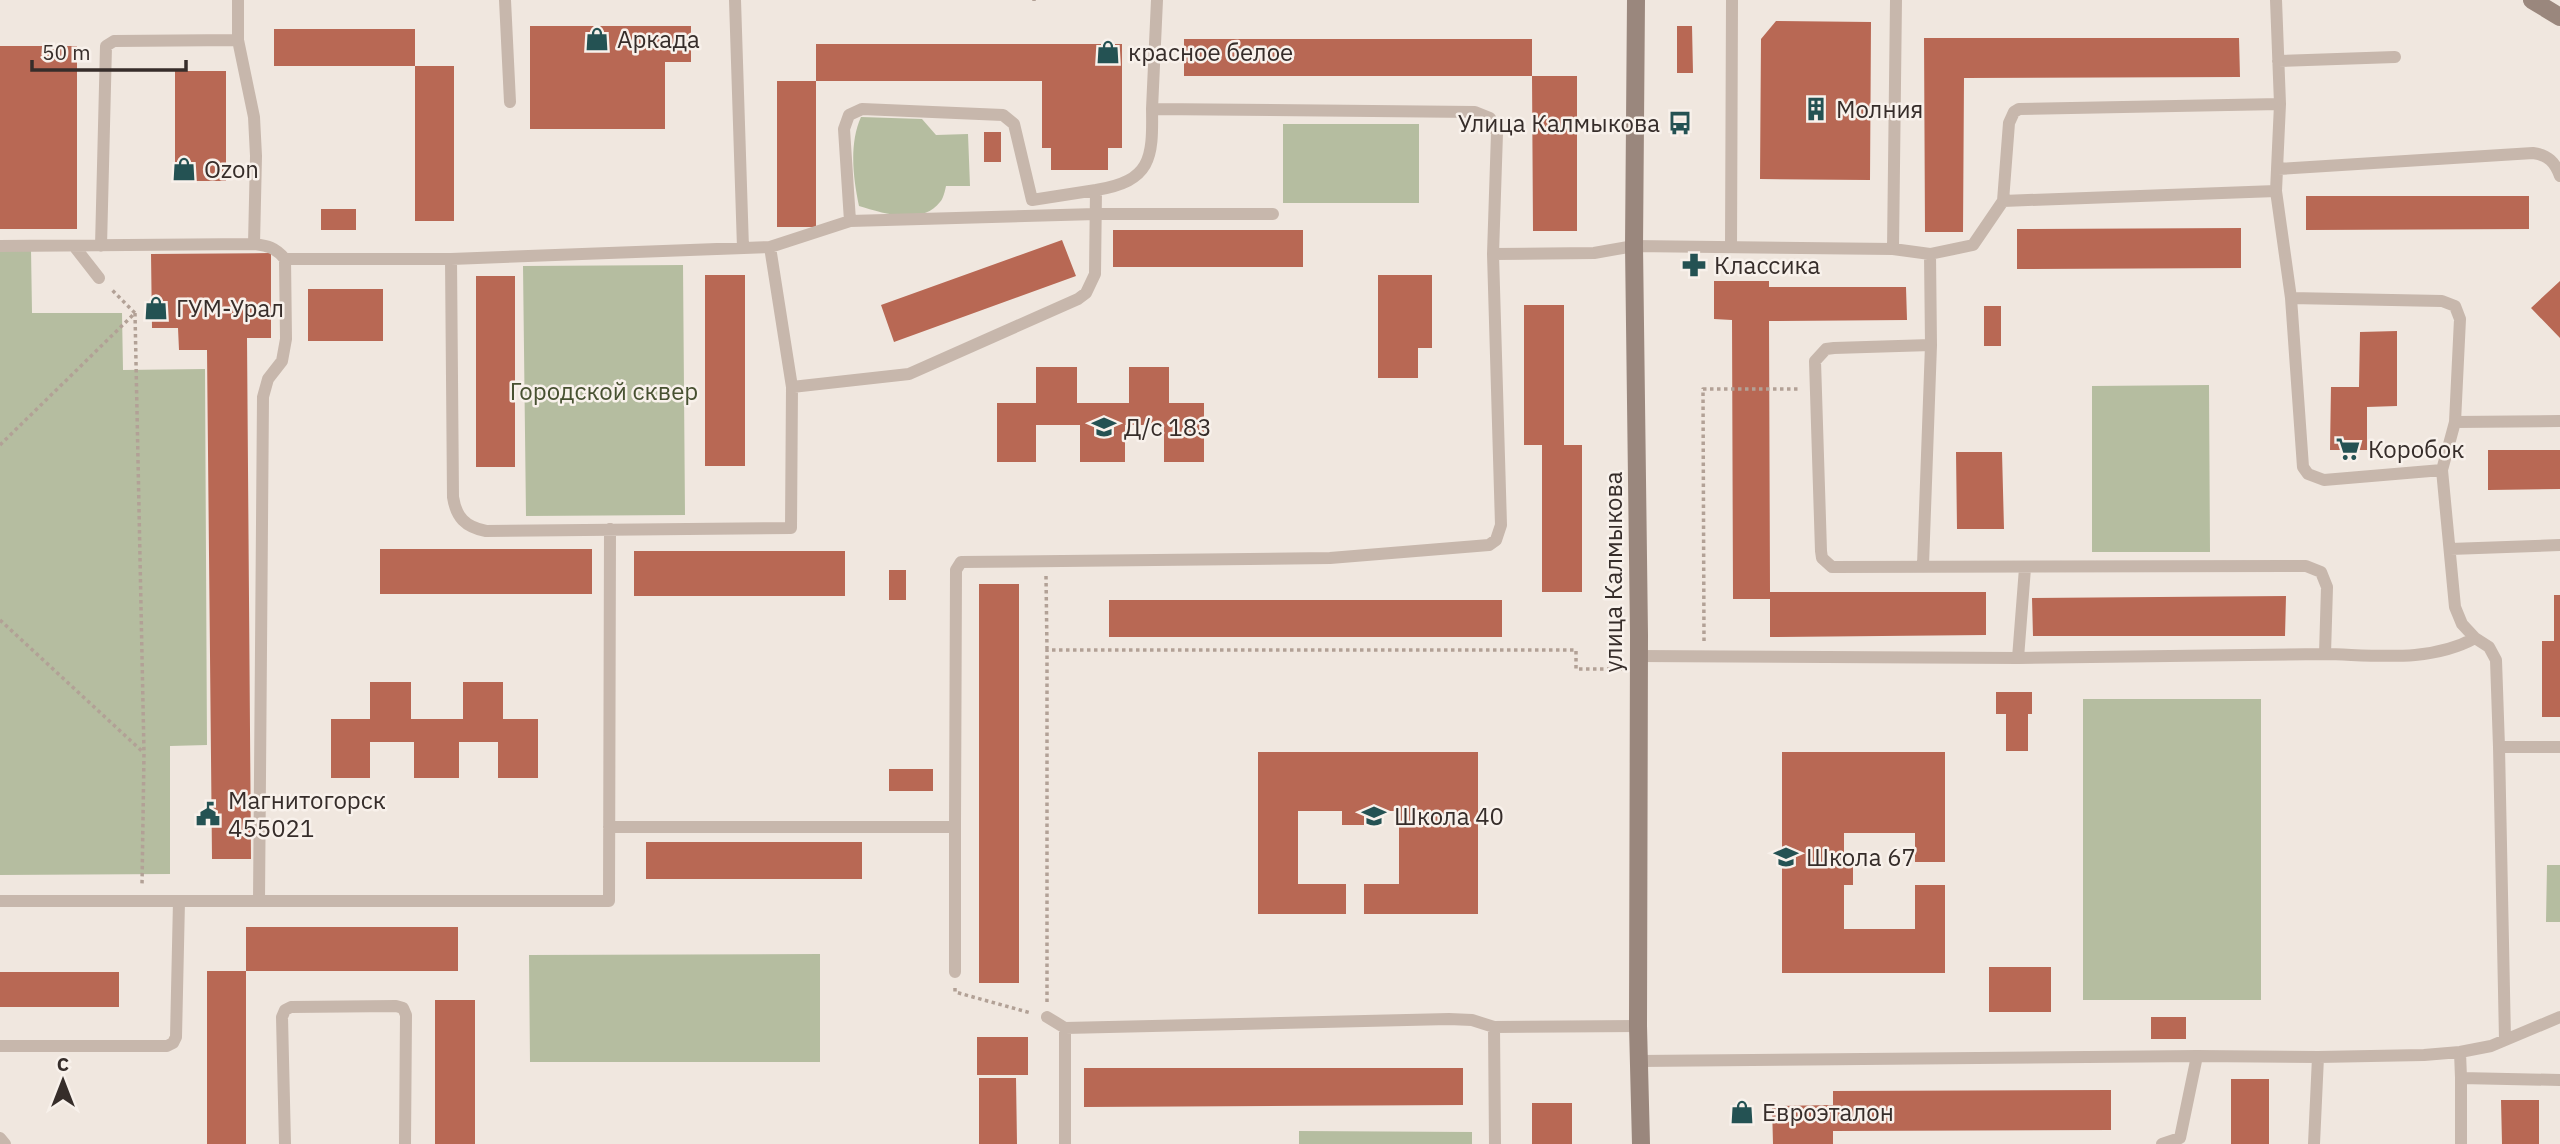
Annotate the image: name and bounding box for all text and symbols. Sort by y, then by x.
place label: Аркада [617,23,700,55]
shop icon: Аркада [583,25,611,53]
scale bar [32,28,186,72]
place label: красное белое [1128,36,1293,68]
text: 50 m [42,38,91,66]
shop icon: красное белое [1094,38,1122,66]
place label: Молния [1836,93,1923,125]
building icon: Молния [1802,95,1830,123]
place label: Улица Калмыкова [1458,107,1660,139]
bus stop icon: Улица Калмыкова [1666,109,1694,137]
place label: Ozon [204,153,259,185]
shop icon: Ozon [170,155,198,183]
place label: Классика [1714,249,1820,281]
pharmacy icon: Классика [1680,251,1708,279]
place label: ГУМ-Урал [176,292,284,324]
shop icon: ГУМ-Урал [142,294,170,322]
park label: Городской сквер [510,375,698,407]
place label: Д/с 183 [1124,411,1212,443]
school or university icon: Д/с 183 [1090,413,1118,441]
place label: Коробок [2368,433,2464,465]
supermarket icon: Коробок [2334,435,2362,463]
street label: улица Калмыкова [1597,471,1629,672]
place label: Магнитогорск 455021 [228,784,386,844]
public building icon: Магнитогорск 455021 [194,800,222,828]
place label: Школа 40 [1394,800,1504,832]
school or university icon: Школа 40 [1360,802,1388,830]
place label: Школа 67 [1806,841,1916,873]
school or university icon: Школа 67 [1772,843,1800,871]
north arrow [28,1046,98,1116]
text: С [57,1052,69,1076]
place label: Евроэталон [1762,1096,1894,1128]
shop icon: Евроэталон [1728,1098,1756,1126]

